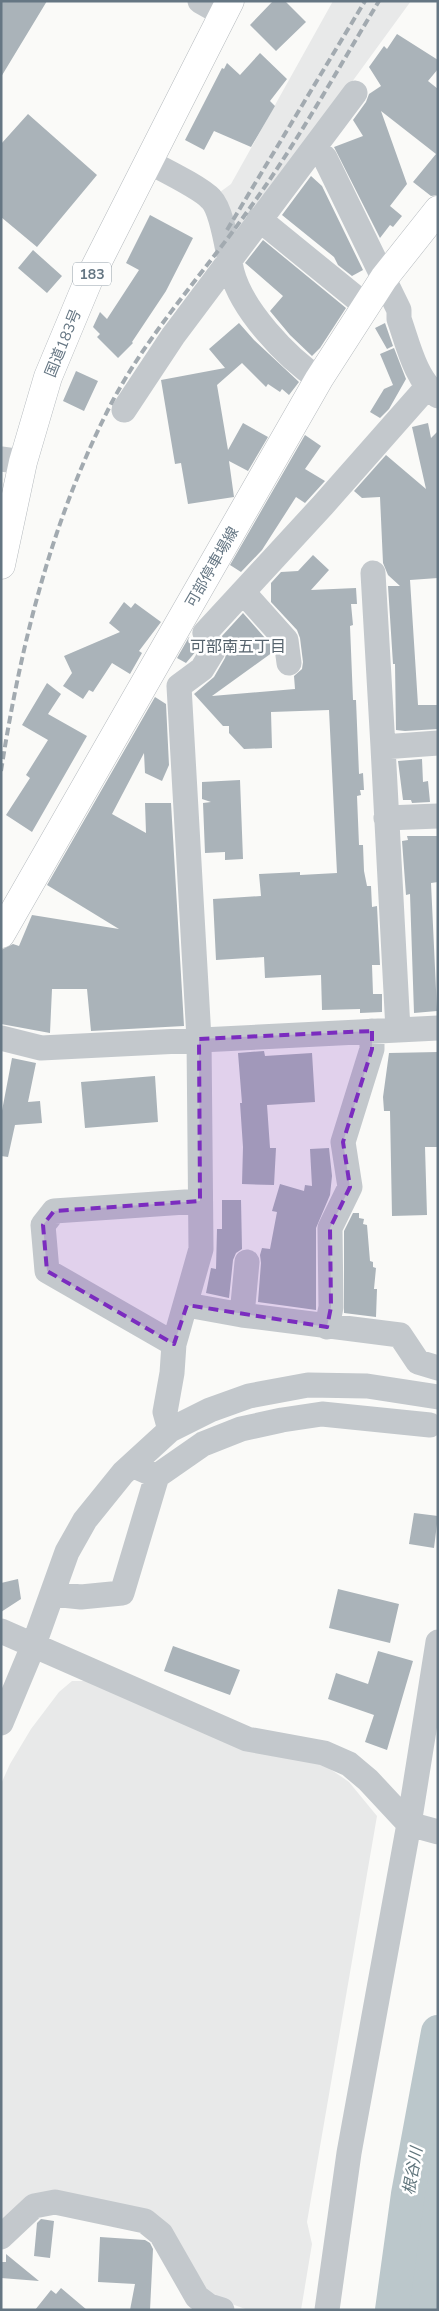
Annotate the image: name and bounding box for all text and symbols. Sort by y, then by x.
road number: 183 [73,262,111,286]
street label: 国道183号 [40,306,86,380]
street label: 可部停車場線 [181,523,243,611]
district label: 可部南五丁目 [190,636,286,658]
water label: 根谷川 [398,2143,428,2197]

